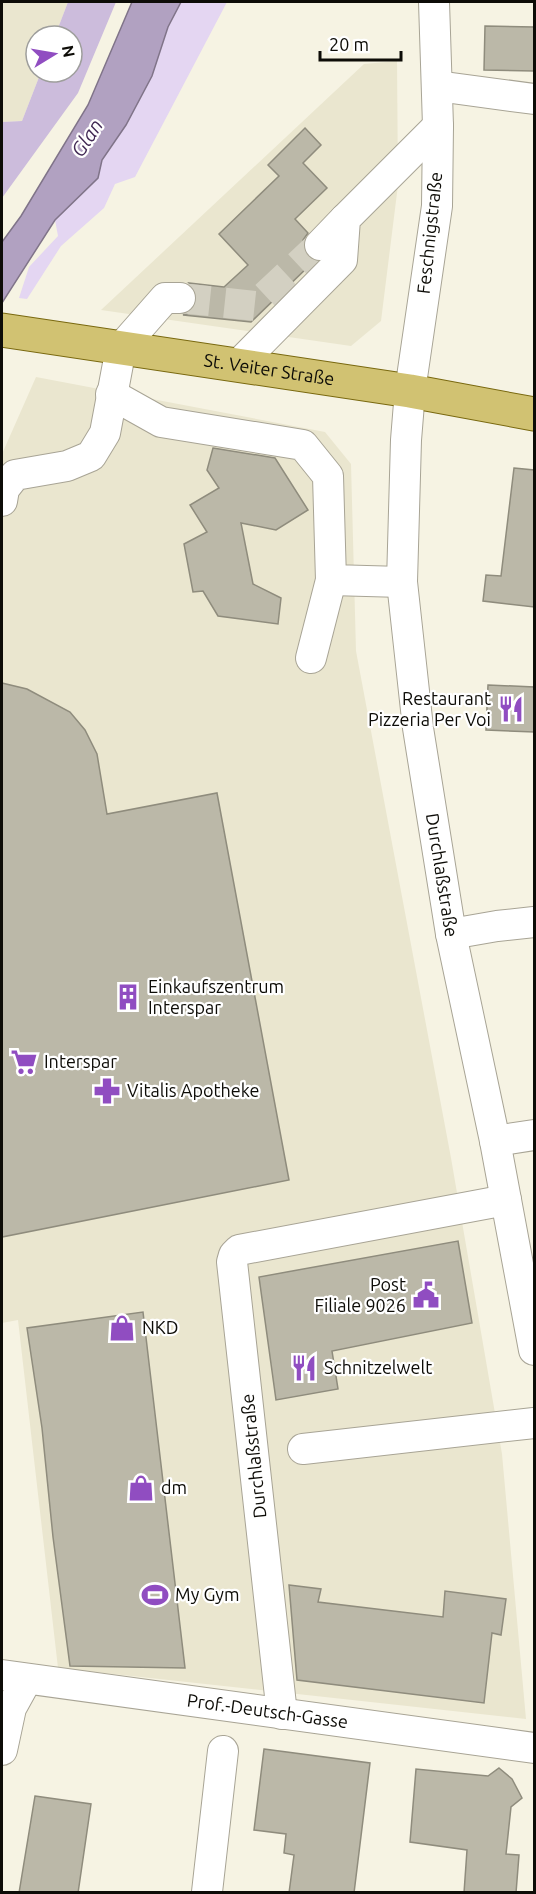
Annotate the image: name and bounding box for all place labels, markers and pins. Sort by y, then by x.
place label: Restaurant Pizzeria Per Voi [368,688,491,729]
restaurant icon: Restaurant Pizzeria Per Voi [496,694,526,724]
place label: Einkaufszentrum Interspar [148,976,284,1017]
building icon: Einkaufszentrum Interspar [113,982,143,1012]
supermarket icon: Interspar [9,1047,39,1077]
place label: Interspar [44,1051,117,1071]
pharmacy icon: Vitalis Apotheke [92,1076,122,1106]
place label: Vitalis Apotheke [127,1080,259,1100]
place label: Post Filiale 9026 [314,1274,406,1315]
public building icon: Post Filiale 9026 [411,1280,441,1310]
shop icon: NKD [107,1313,137,1343]
place label: NKD [142,1317,179,1337]
restaurant icon: Schnitzelwelt [289,1353,319,1383]
place label: Schnitzelwelt [324,1357,432,1377]
shop icon: dm [126,1473,156,1503]
place label: dm [161,1477,187,1497]
sports icon: My Gym [140,1580,170,1610]
place label: My Gym [175,1584,239,1604]

